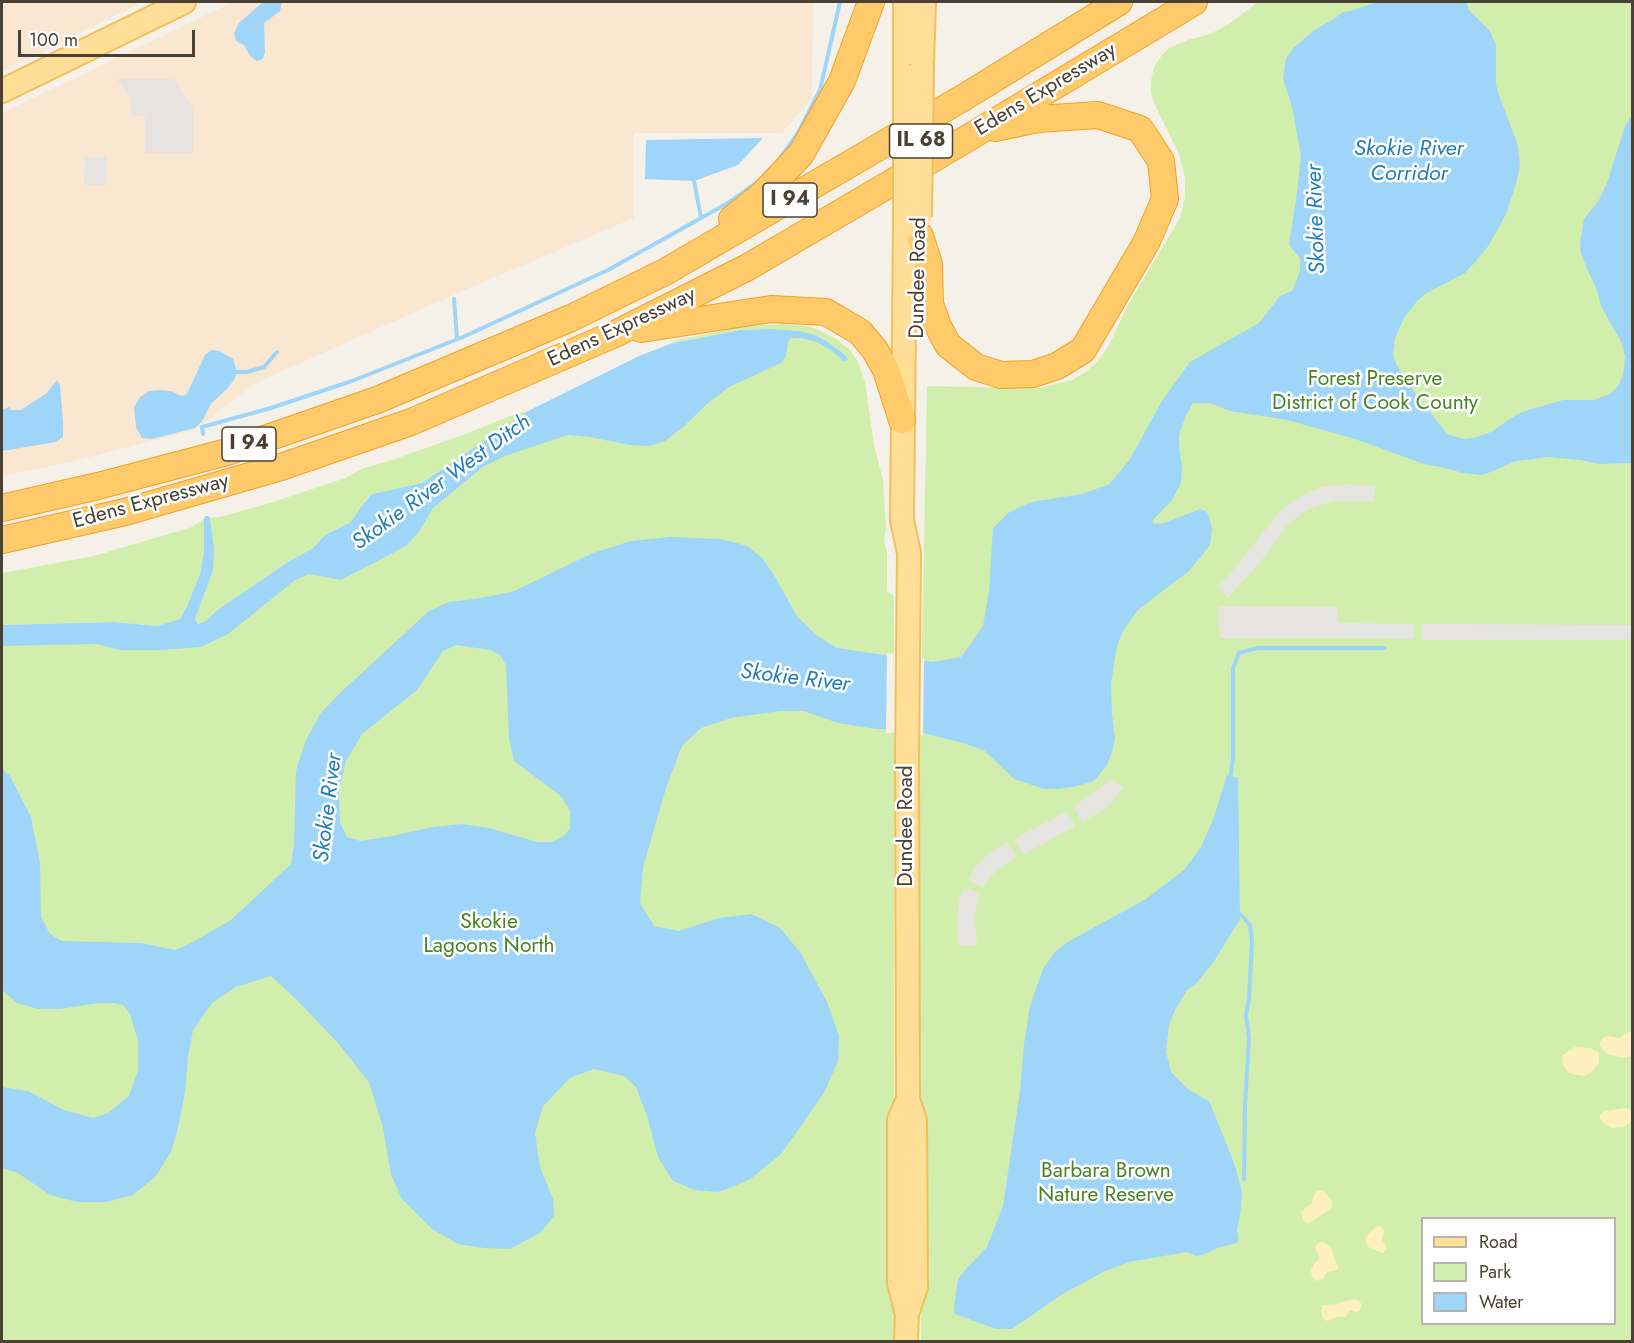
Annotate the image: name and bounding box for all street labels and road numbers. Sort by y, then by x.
street label: Edens Expressway [971,38,1121,142]
road number: IL 68 [890,124,952,158]
road number: I 94 [763,183,817,217]
street label: Dundee Road [905,217,933,339]
street label: Edens Expressway [544,283,700,373]
road number: I 94 [222,427,276,461]
street label: Edens Expressway [70,469,232,535]
street label: Dundee Road [894,765,920,887]

